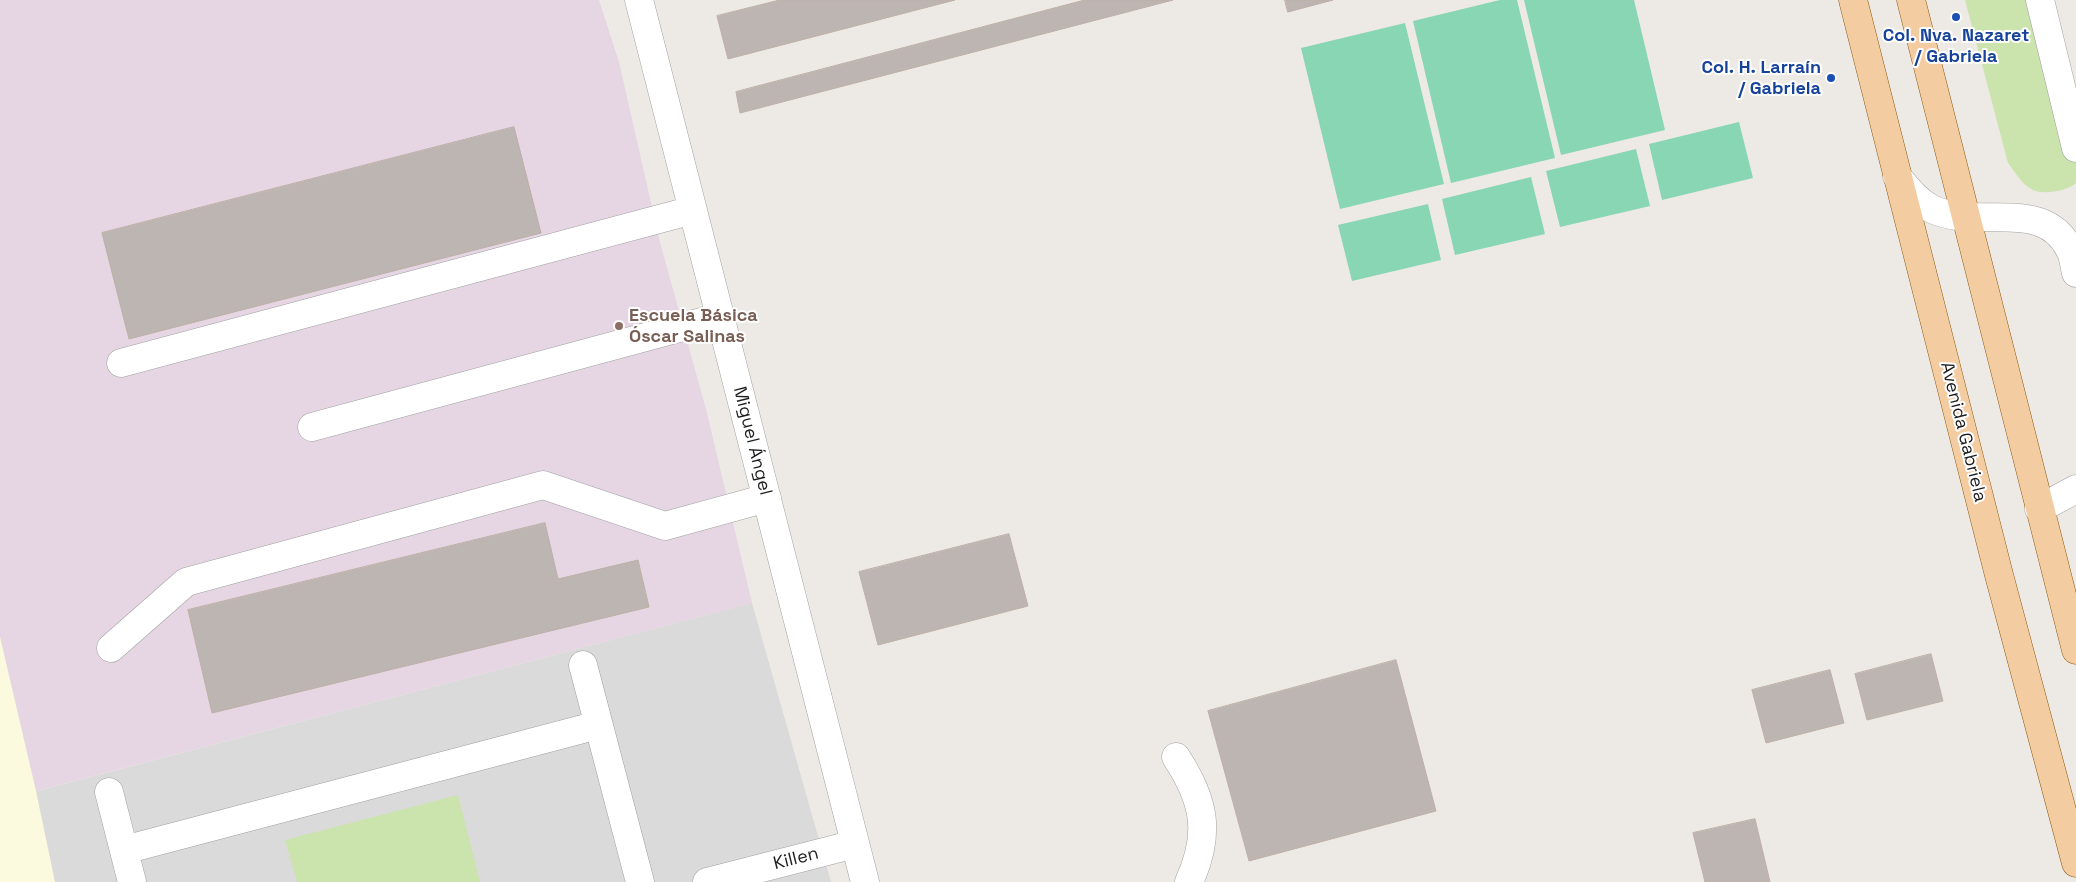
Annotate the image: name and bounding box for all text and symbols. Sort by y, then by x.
marker: Col. Nva. Nazaret / Gabriela [1950,11,1962,23]
place label: Col. Nva. Nazaret / Gabriela [1883,25,2029,68]
place label: Col. H. Larraín / Gabriela [1701,57,1821,100]
marker: Col. H. Larraín / Gabriela [1825,72,1837,84]
place label: Escuela Básica Óscar Salinas [629,305,758,348]
marker: Escuela Básica Óscar Salinas [613,320,625,332]
street label: Avenida Gabriela [1935,360,1991,504]
street label: Miguel Ángel [728,384,776,498]
street label: Killen [771,843,821,875]

